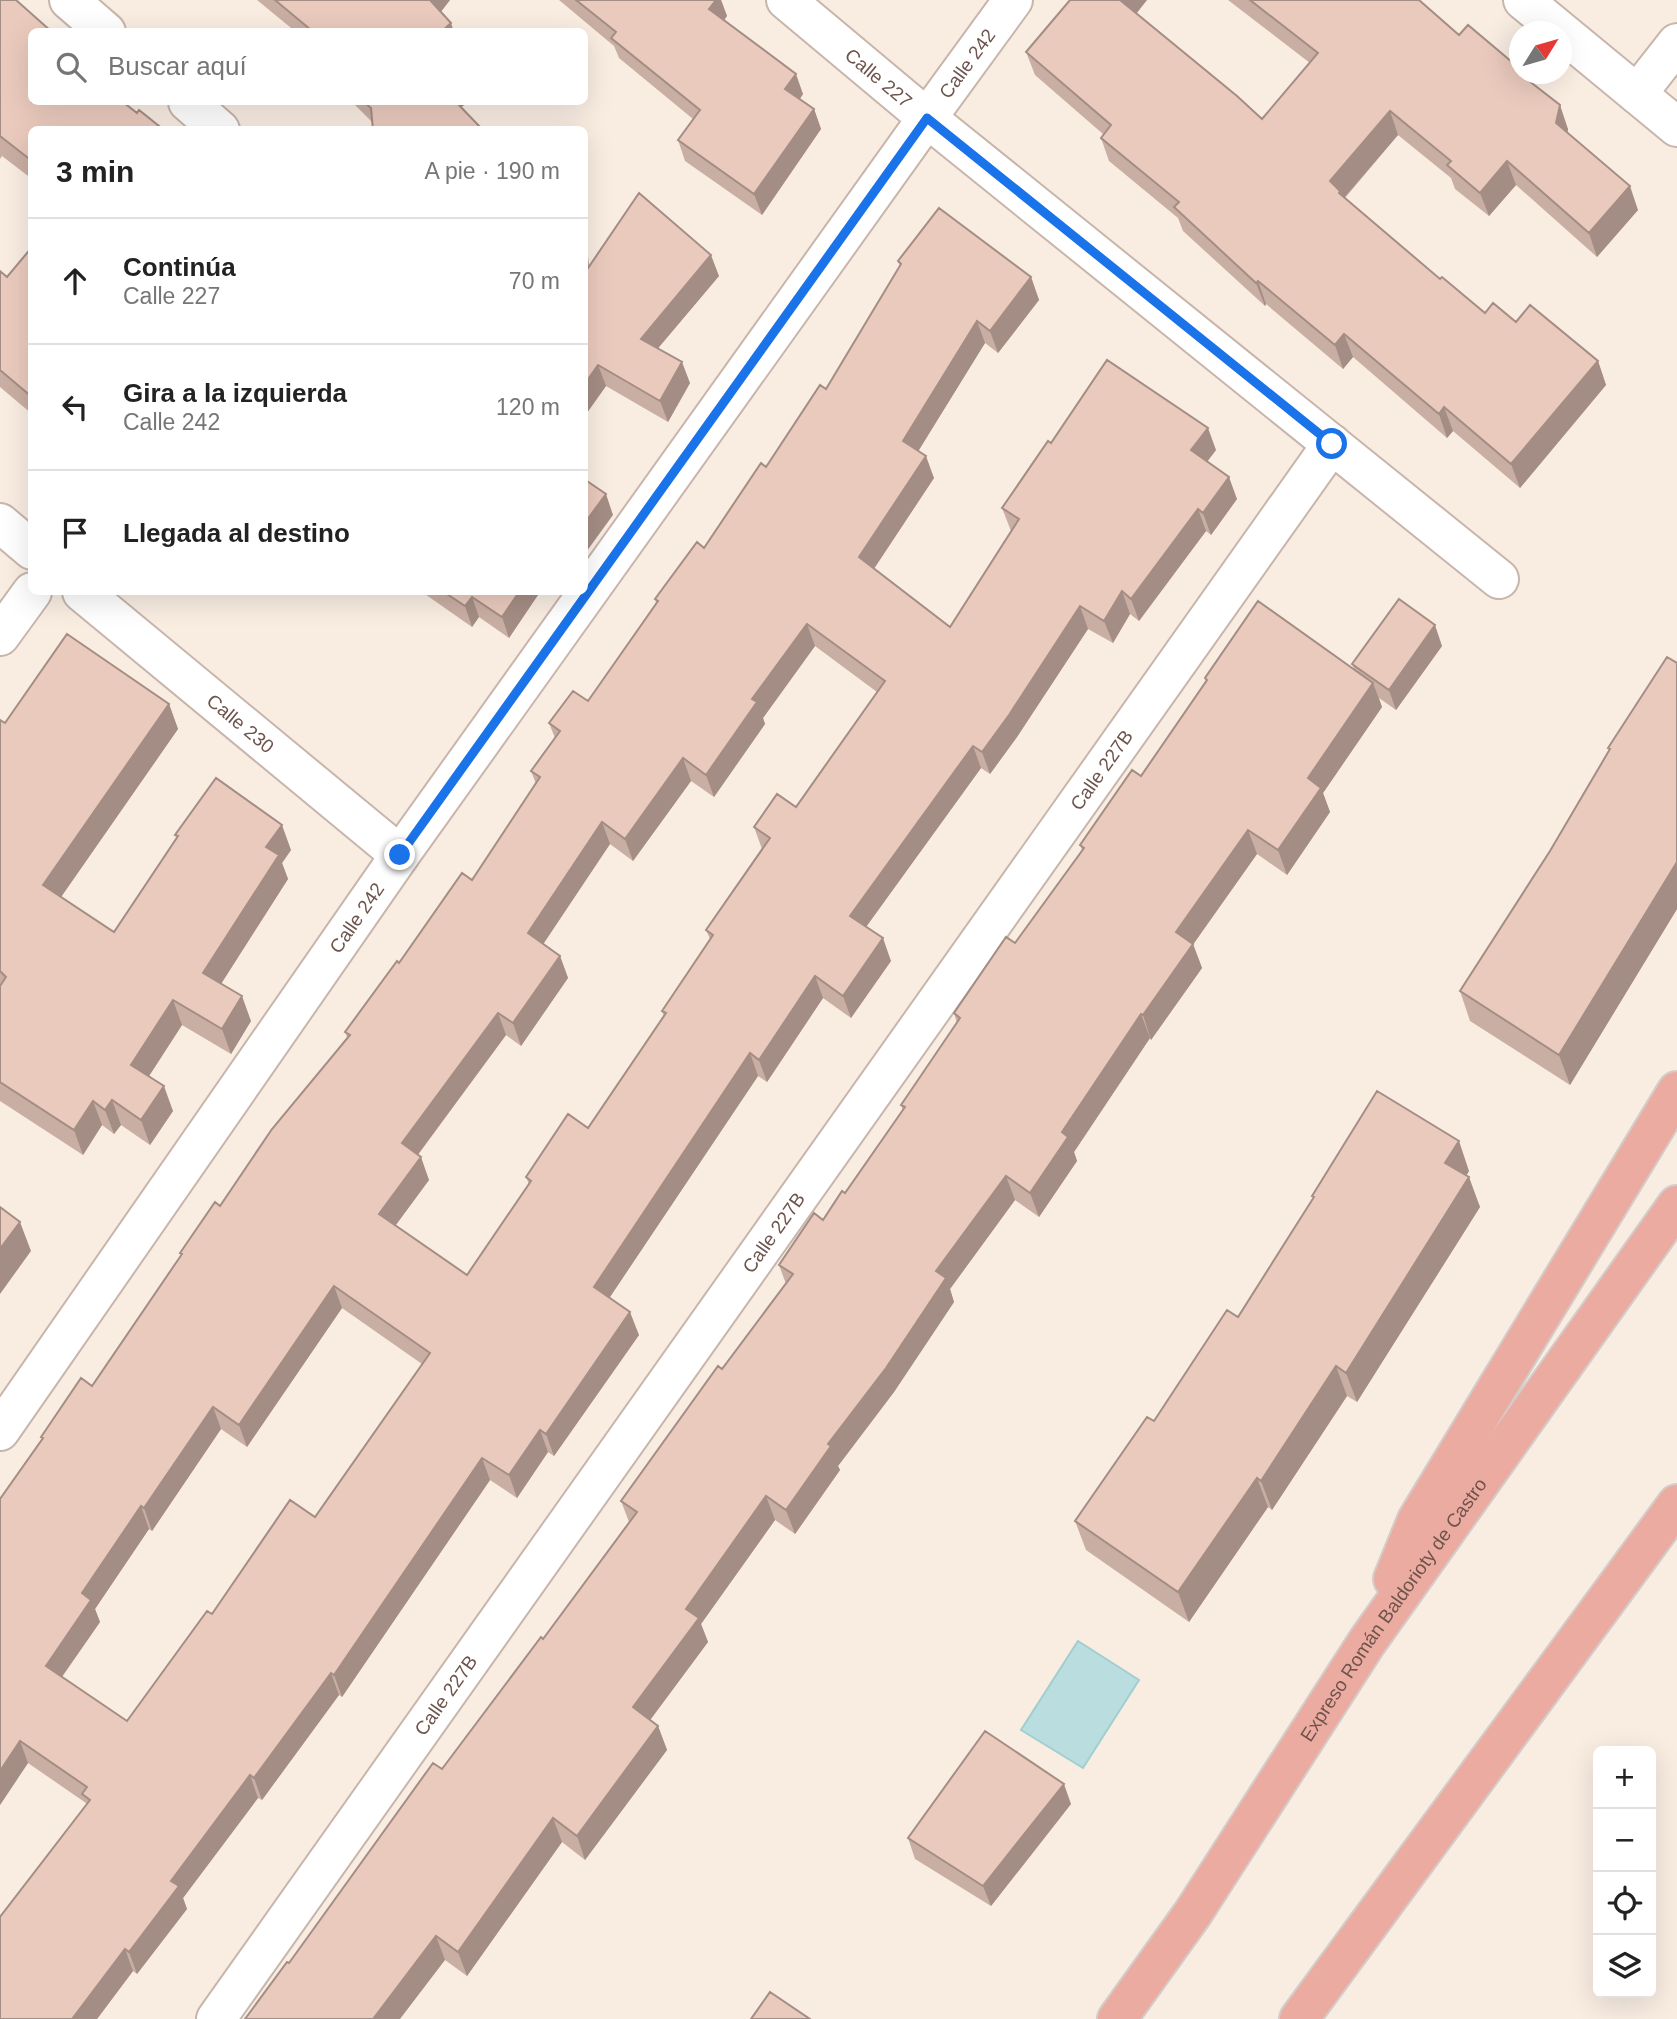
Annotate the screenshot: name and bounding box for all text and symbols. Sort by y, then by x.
north arrow [1509,21,1572,84]
street label: Calle 242 [935,25,999,102]
search box [28,28,588,105]
street label: Calle 227 [841,44,916,112]
icon: search [52,48,90,86]
text: Buscar aquí [108,51,247,81]
text: 3 min [56,155,134,188]
text: A pie · 190 m [424,158,560,184]
text: Continúa [123,252,236,282]
icon: ahead [56,262,94,300]
text: 70 m [509,268,560,294]
text: Calle 227 [123,283,220,309]
text: Gira a la izquierda [123,378,347,408]
icon: left [56,388,94,426]
text: 120 m [496,394,560,420]
text: Calle 242 [123,409,220,435]
route start [1316,428,1347,459]
icon: arrive [56,514,94,552]
text: Llegada al destino [123,518,350,548]
street label: Calle 230 [203,690,278,757]
street label: Calle 227B [1066,726,1137,814]
route end [384,839,415,870]
street label: Calle 242 [325,879,388,957]
street label: Calle 227B [738,1188,809,1276]
street label: Expreso Román Baldorioty de Castro [1296,1474,1490,1745]
street label: Calle 227B [410,1651,481,1739]
map controls [1593,1746,1656,1998]
button: + [1593,1746,1656,1809]
button: − [1593,1809,1656,1872]
button: locate [1593,1872,1656,1935]
button: layers [1593,1935,1656,1998]

